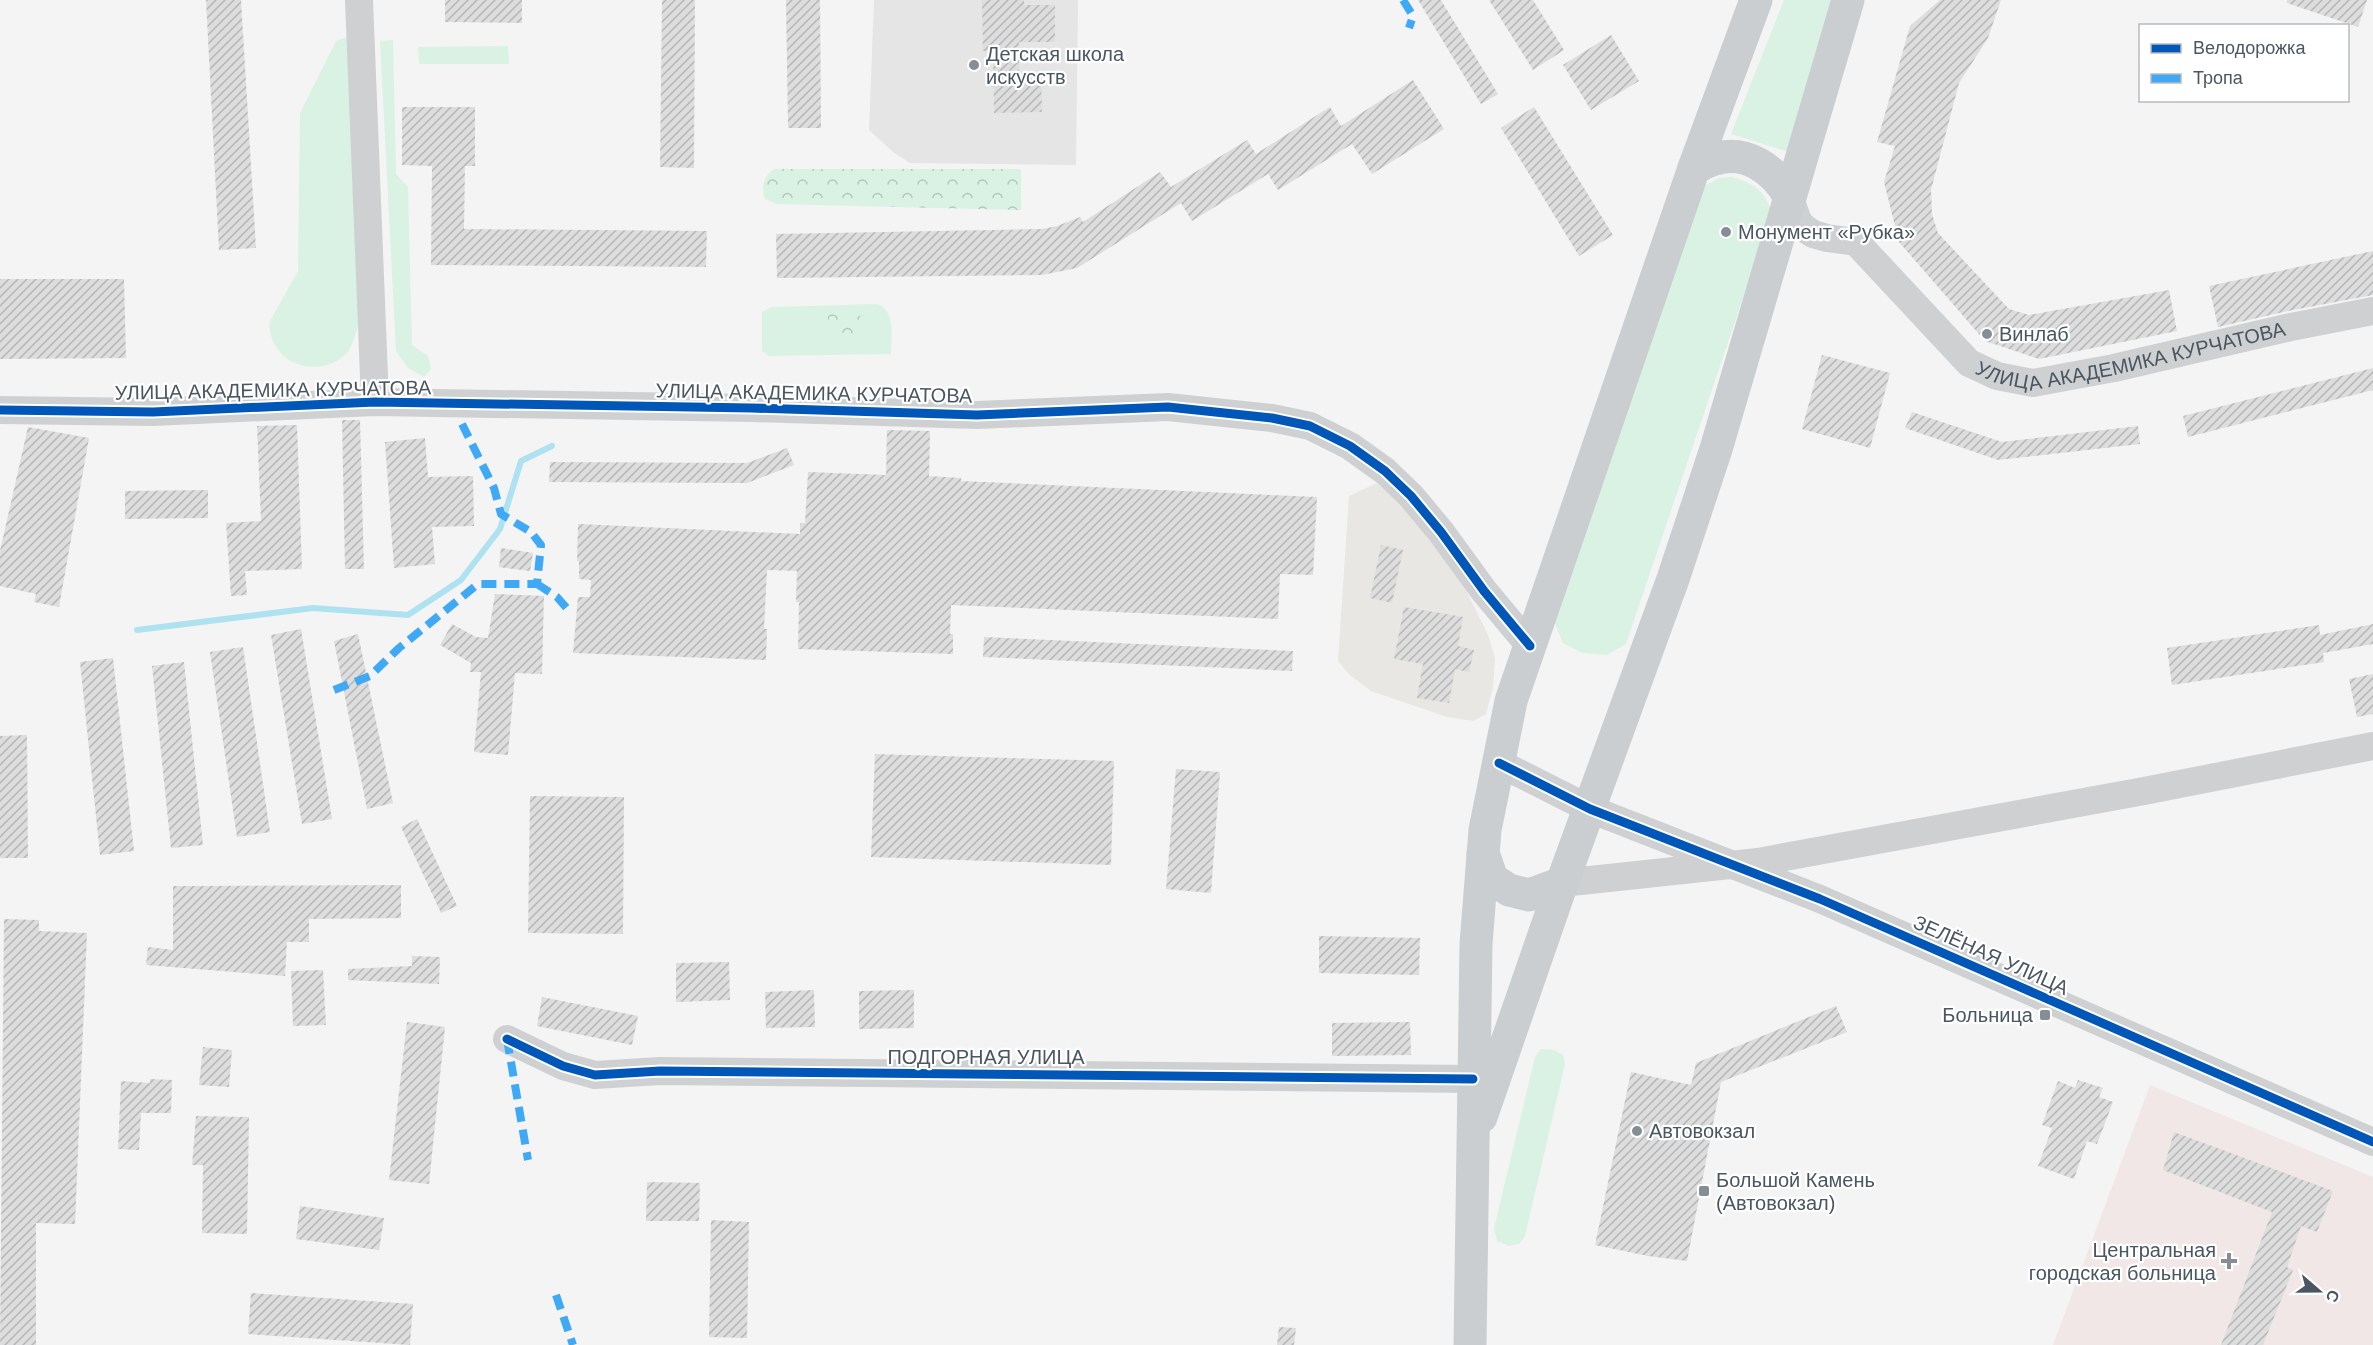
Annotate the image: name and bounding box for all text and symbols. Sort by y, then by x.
legend [2139,24,2349,102]
text: Велодорожка [2193,38,2306,58]
place label: Детская школа искусств [986,43,1125,88]
marker: Детская школа искусств [967,58,981,72]
text: Тропа [2193,68,2244,88]
place label: Монумент «Рубка» [1738,221,1915,243]
marker: Монумент «Рубка» [1719,225,1733,239]
street label: УЛИЦА АКАДЕМИКА КУРЧАТОВА [1972,318,2288,395]
place label: Винлаб [1999,323,2069,345]
marker: Винлаб [1980,327,1994,341]
street label: УЛИЦА АКАДЕМИКА КУРЧАТОВА [115,376,432,404]
street label: УЛИЦА АКАДЕМИКА КУРЧАТОВА [656,379,973,407]
street label: ЗЕЛЁНАЯ УЛИЦА [1910,911,2073,999]
place label: Больница [1942,1004,2034,1026]
marker: Больница [2038,1008,2052,1022]
street label: ПОДГОРНАЯ УЛИЦА [887,1046,1085,1068]
place label: Автовокзал [1649,1120,1755,1142]
marker: Автовокзал [1630,1124,1644,1138]
place label: Большой Камень (Автовокзал) [1716,1169,1875,1214]
marker: Большой Камень (Автовокзал) [1697,1184,1711,1198]
place label: Центральная городская больница [2029,1239,2217,1284]
marker: Центральная городская больница [2220,1252,2238,1270]
north arrow [2289,1261,2349,1321]
text: С [2323,1288,2343,1305]

